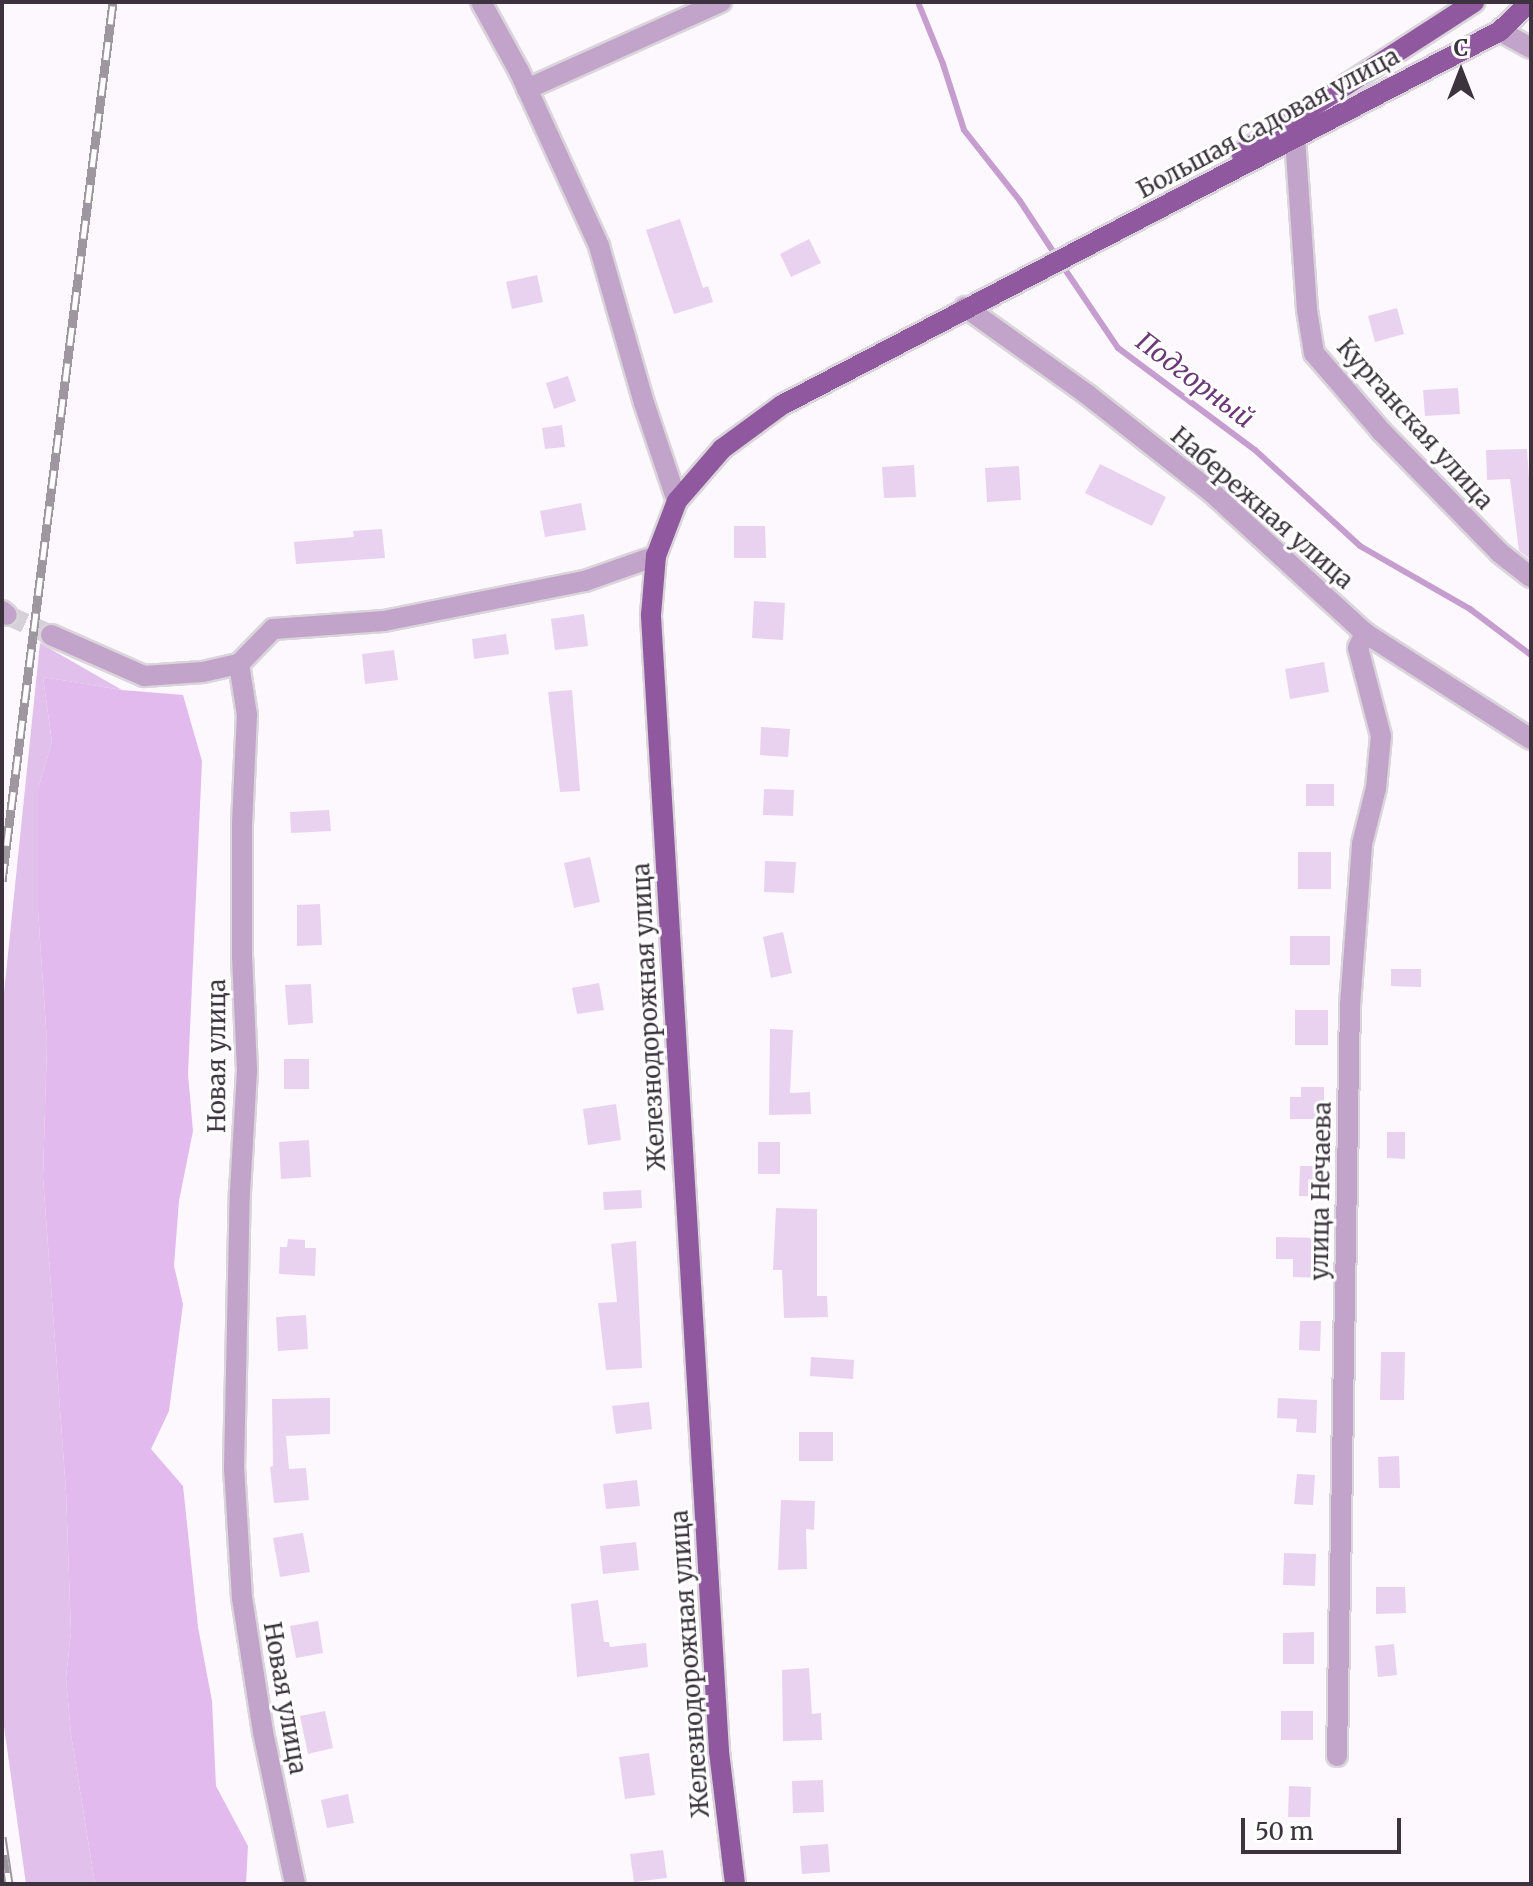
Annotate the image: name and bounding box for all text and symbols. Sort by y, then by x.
north arrow [1421,32,1501,112]
text: С [1454,34,1468,62]
street label: Большая Садовая улица [1132,42,1404,204]
water label: Подгорный [1130,326,1260,434]
street label: Курганская улица [1331,333,1499,515]
street label: Набережная улица [1165,421,1359,595]
street label: Железнодорожная улица [627,862,671,1172]
street label: Новая улица [203,979,231,1133]
street label: улица Нечаева [1305,1101,1337,1281]
street label: Железнодорожная улица [665,1509,715,1819]
street label: Новая улица [257,1620,313,1776]
scale bar [1245,1802,1405,1852]
text: 50 m [1255,1816,1314,1847]

